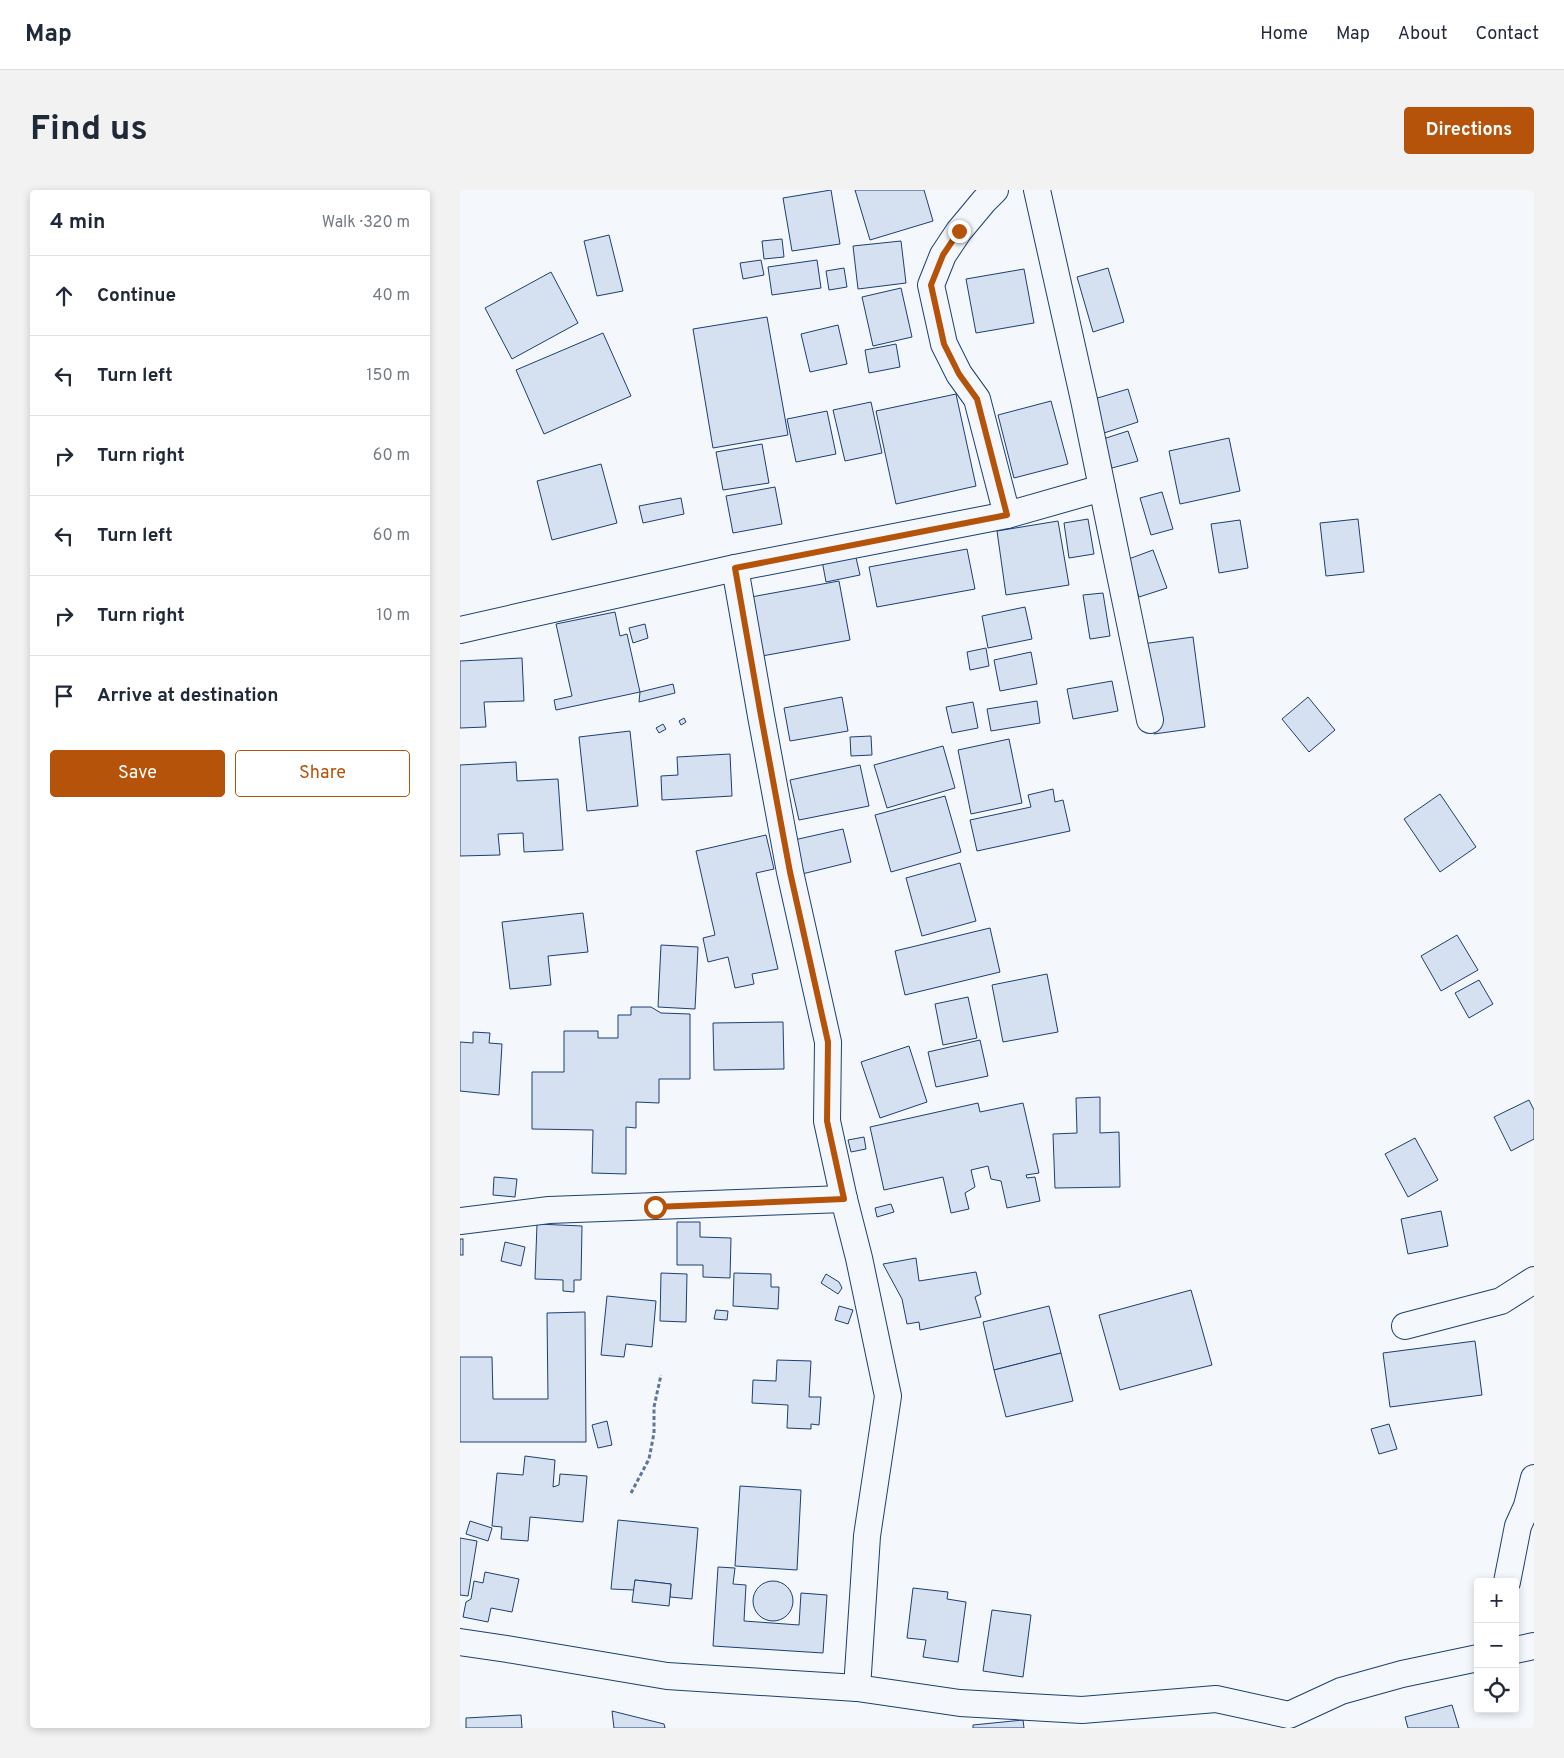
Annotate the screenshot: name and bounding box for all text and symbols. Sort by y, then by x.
text: Map [25,20,72,50]
text: Home [1260,23,1308,46]
text: Map [1336,23,1370,46]
text: About [1398,23,1447,46]
text: Contact [1475,23,1539,46]
button: Directions [1404,107,1534,154]
text: Find us [30,108,148,152]
text: 4 min [50,209,106,236]
text: Walk · 320 m [322,213,410,233]
route end [948,220,971,243]
icon: ahead [50,282,78,310]
text: Continue [97,284,176,308]
text: 40 m [372,286,410,306]
icon: left [50,362,78,390]
text: Turn left [97,364,173,388]
text: 150 m [367,366,410,386]
icon: right [50,442,78,470]
text: Turn right [97,444,185,468]
text: 60 m [373,446,410,466]
icon: left [50,522,78,550]
text: Turn left [97,524,173,548]
text: 60 m [373,526,410,546]
icon: right [50,602,78,630]
text: Turn right [97,604,185,628]
text: 10 m [376,606,410,626]
icon: arrive [50,682,78,710]
text: Arrive at destination [97,684,278,708]
button: Save [50,750,225,797]
button: Share [235,750,410,797]
route start [644,1196,667,1219]
map controls [1474,1578,1519,1713]
button: + [1474,1578,1519,1623]
button: − [1474,1623,1519,1668]
button: locate [1474,1668,1519,1713]

